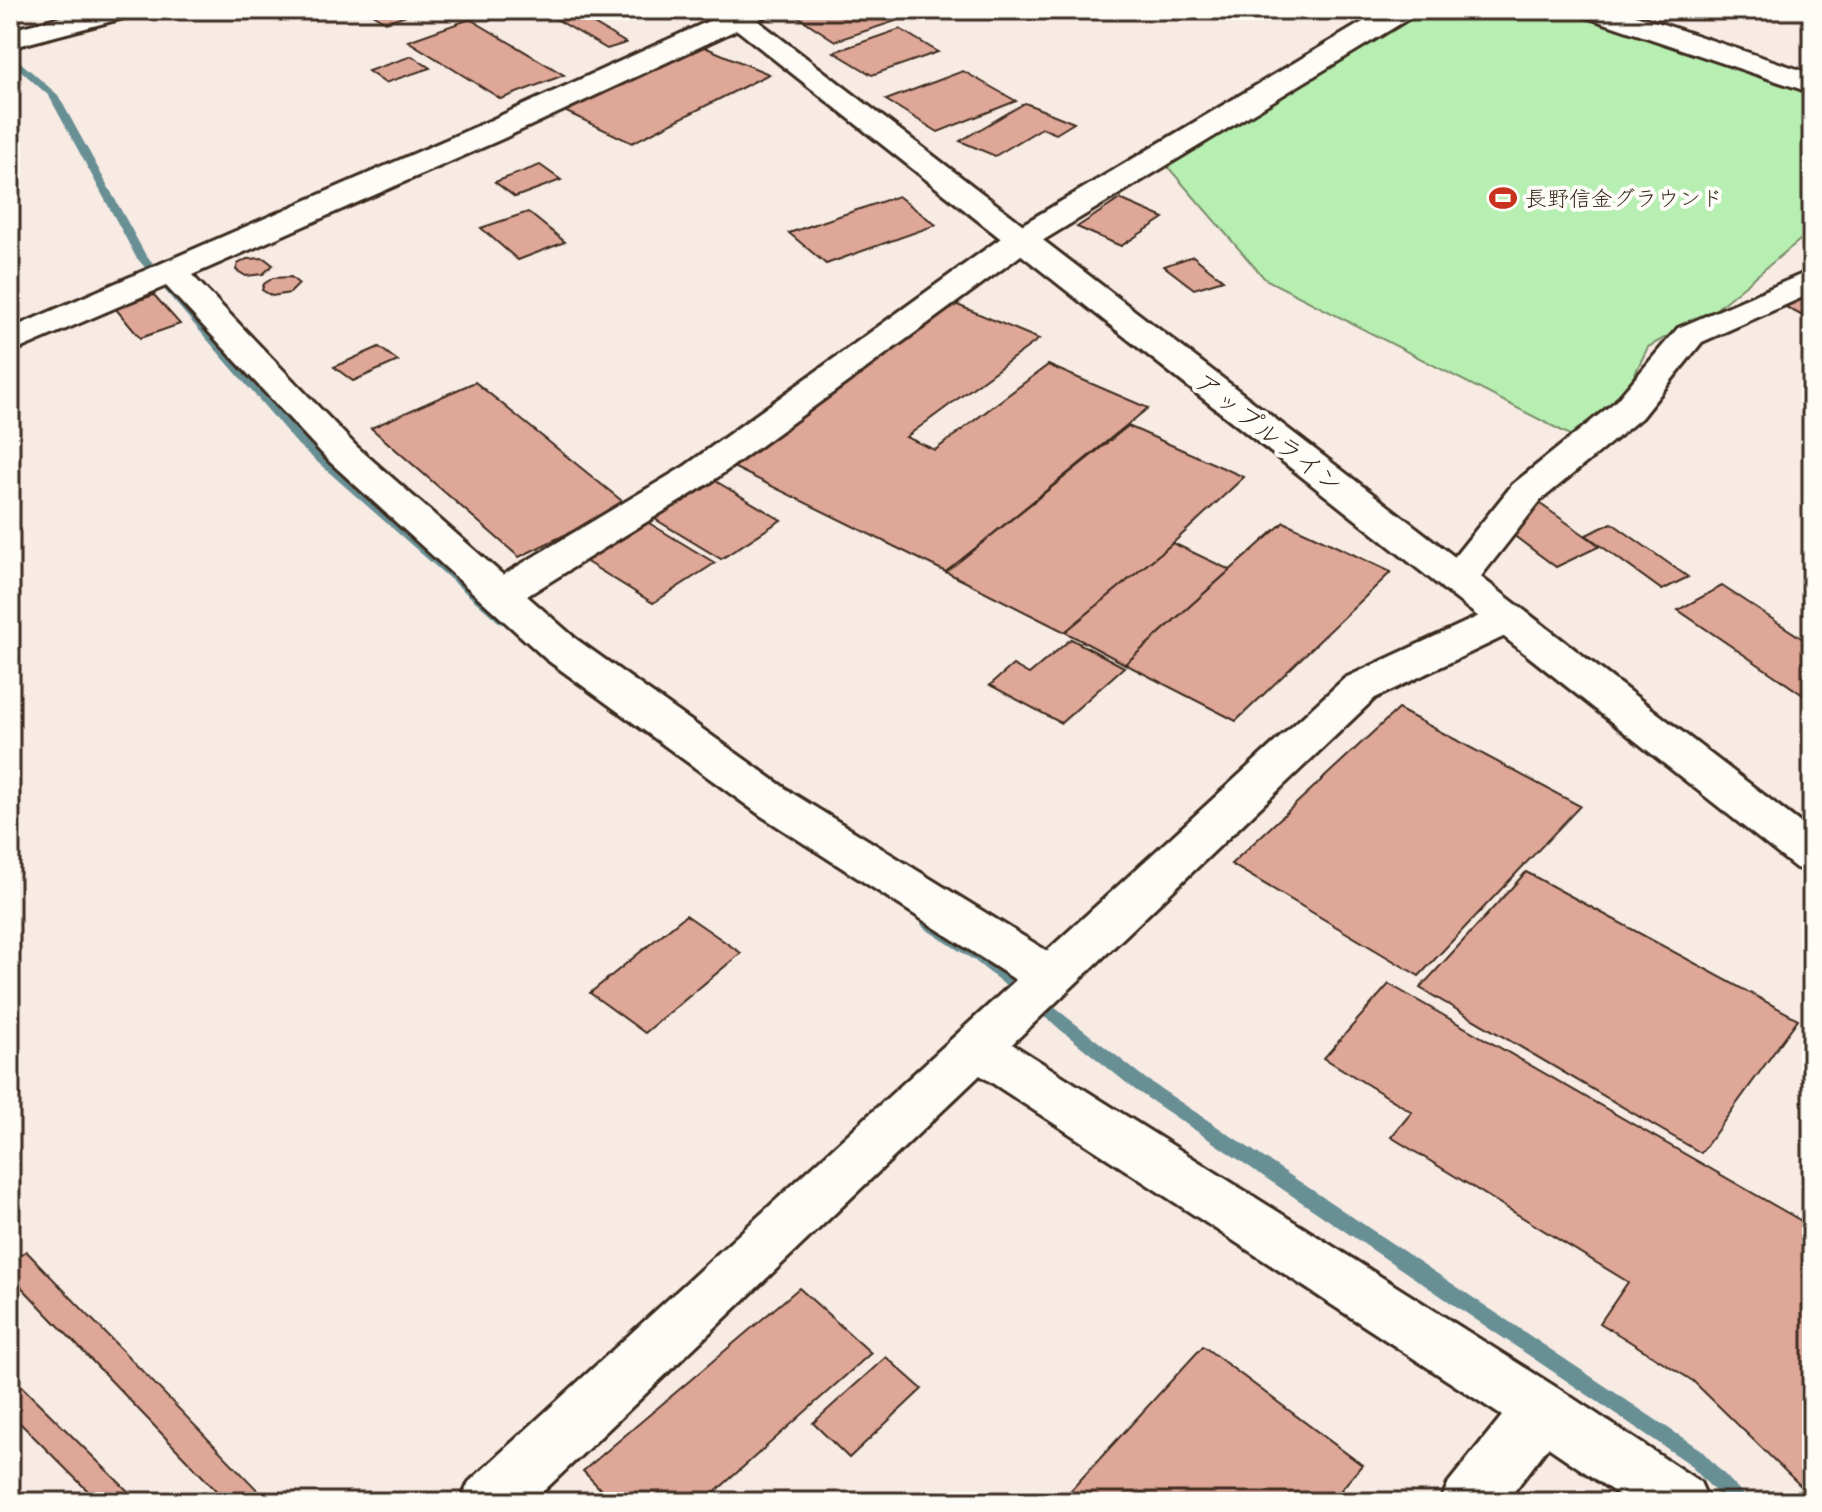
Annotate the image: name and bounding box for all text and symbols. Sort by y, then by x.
sports icon: 長野信金グラウンド [1488,183,1518,213]
place label: 長野信金グラウンド [1525,188,1723,215]
street label: アップルライン [1186,368,1347,504]

